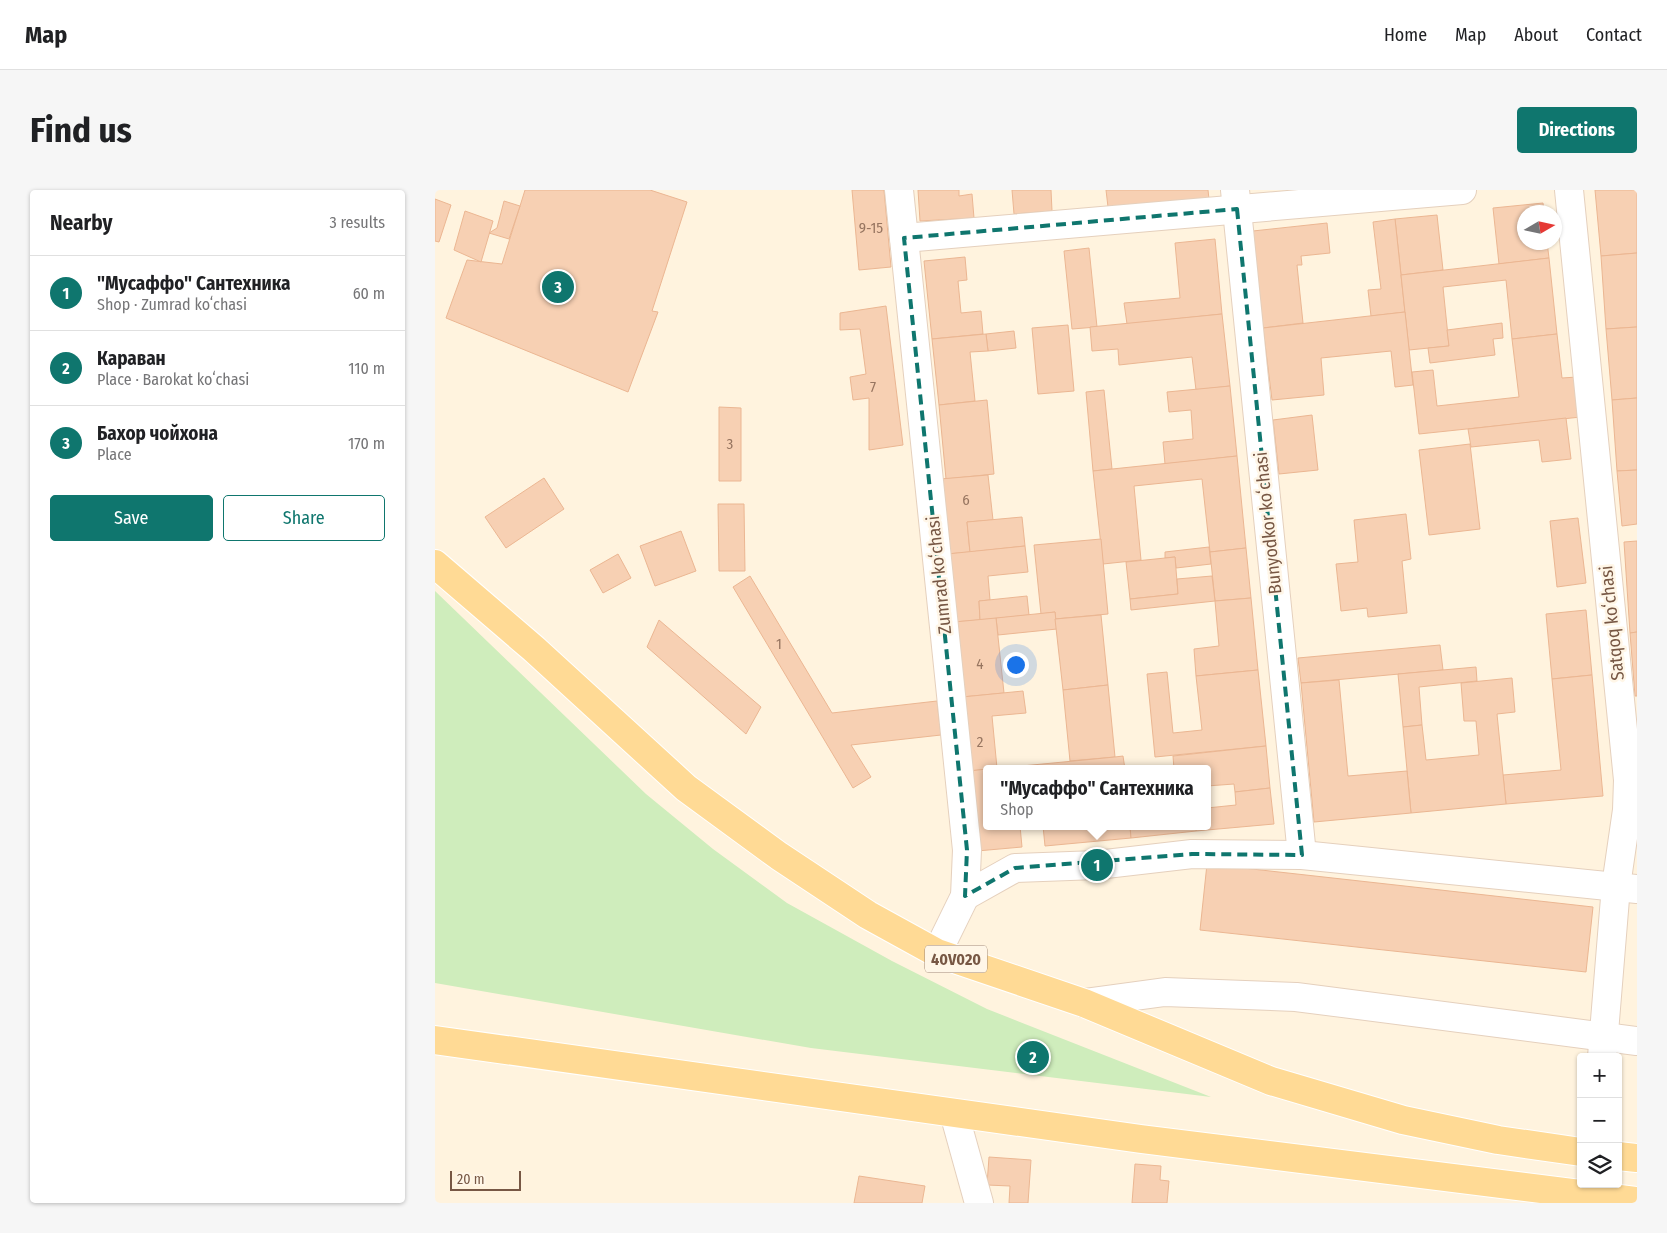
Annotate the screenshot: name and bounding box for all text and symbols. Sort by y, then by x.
text: Map [25,21,67,49]
text: Home [1384,24,1427,46]
text: Map [1455,24,1486,46]
text: About [1514,24,1558,46]
text: Contact [1586,24,1642,46]
button: Directions [1517,107,1637,153]
text: Find us [30,109,132,151]
north arrow [1517,205,1562,250]
text: Nearby [50,210,112,236]
text: 3 results [329,213,385,232]
house number: 9-15 [859,219,883,237]
pin: 3 [542,268,574,306]
text: "Мусаффо" Сантехника [97,272,290,295]
text: 1 [63,284,69,303]
text: 60 m [353,284,385,303]
text: Shop · Zumrad koʻchasi [97,295,247,314]
text: Караван [97,347,166,370]
text: 2 [62,359,70,378]
text: 110 m [348,359,385,378]
text: Place · Barokat koʻchasi [97,370,249,389]
house number: 7 [870,378,876,396]
text: Бахор чойхона [97,422,218,445]
text: 3 [62,434,70,453]
text: 170 m [348,434,385,453]
house number: 3 [727,435,734,453]
text: Place [97,445,132,464]
street label: Bunyodkor koʻchasi [1250,451,1286,595]
house number: 6 [962,491,970,509]
button: Save [50,495,213,541]
button: Share [223,495,385,541]
street label: Zumrad koʻchasi [922,515,956,635]
street label: Satqoq koʻchasi [1595,564,1629,682]
house number: 1 [776,635,782,653]
your location [1003,652,1029,678]
house number: 4 [976,655,984,673]
house number: 2 [977,733,984,751]
popup [983,765,1211,830]
text: "Мусаффо" Сантехника [1000,777,1194,800]
text: Shop [1000,800,1034,819]
pin: 1 [1081,846,1113,884]
road number: 40V020 [925,946,987,972]
pin: 2 [1017,1038,1049,1076]
map controls [1577,1053,1622,1188]
button: + [1577,1053,1622,1098]
button: − [1577,1098,1622,1143]
button: layers [1577,1143,1622,1188]
scale bar [450,1168,521,1191]
text: 20 m [457,1171,485,1188]

